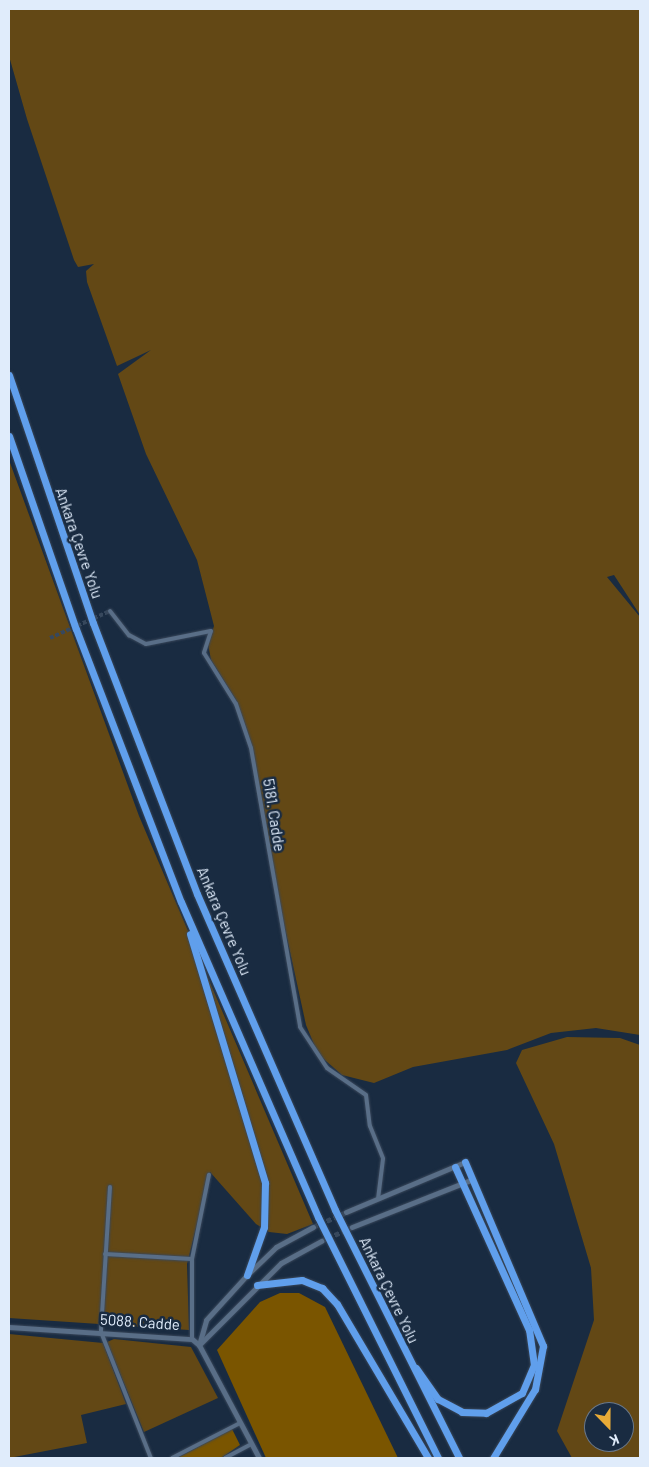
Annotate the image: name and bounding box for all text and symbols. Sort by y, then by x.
street label: Ankara Çevre Yolu [52,485,106,601]
street label: 5181. Cadde [259,777,289,853]
street label: Ankara Çevre Yolu [193,864,255,978]
street label: Ankara Çevre Yolu [355,1234,423,1346]
street label: 5088. Cadde [99,1310,181,1334]
north arrow [584,1402,634,1452]
text: K [607,1431,622,1450]

